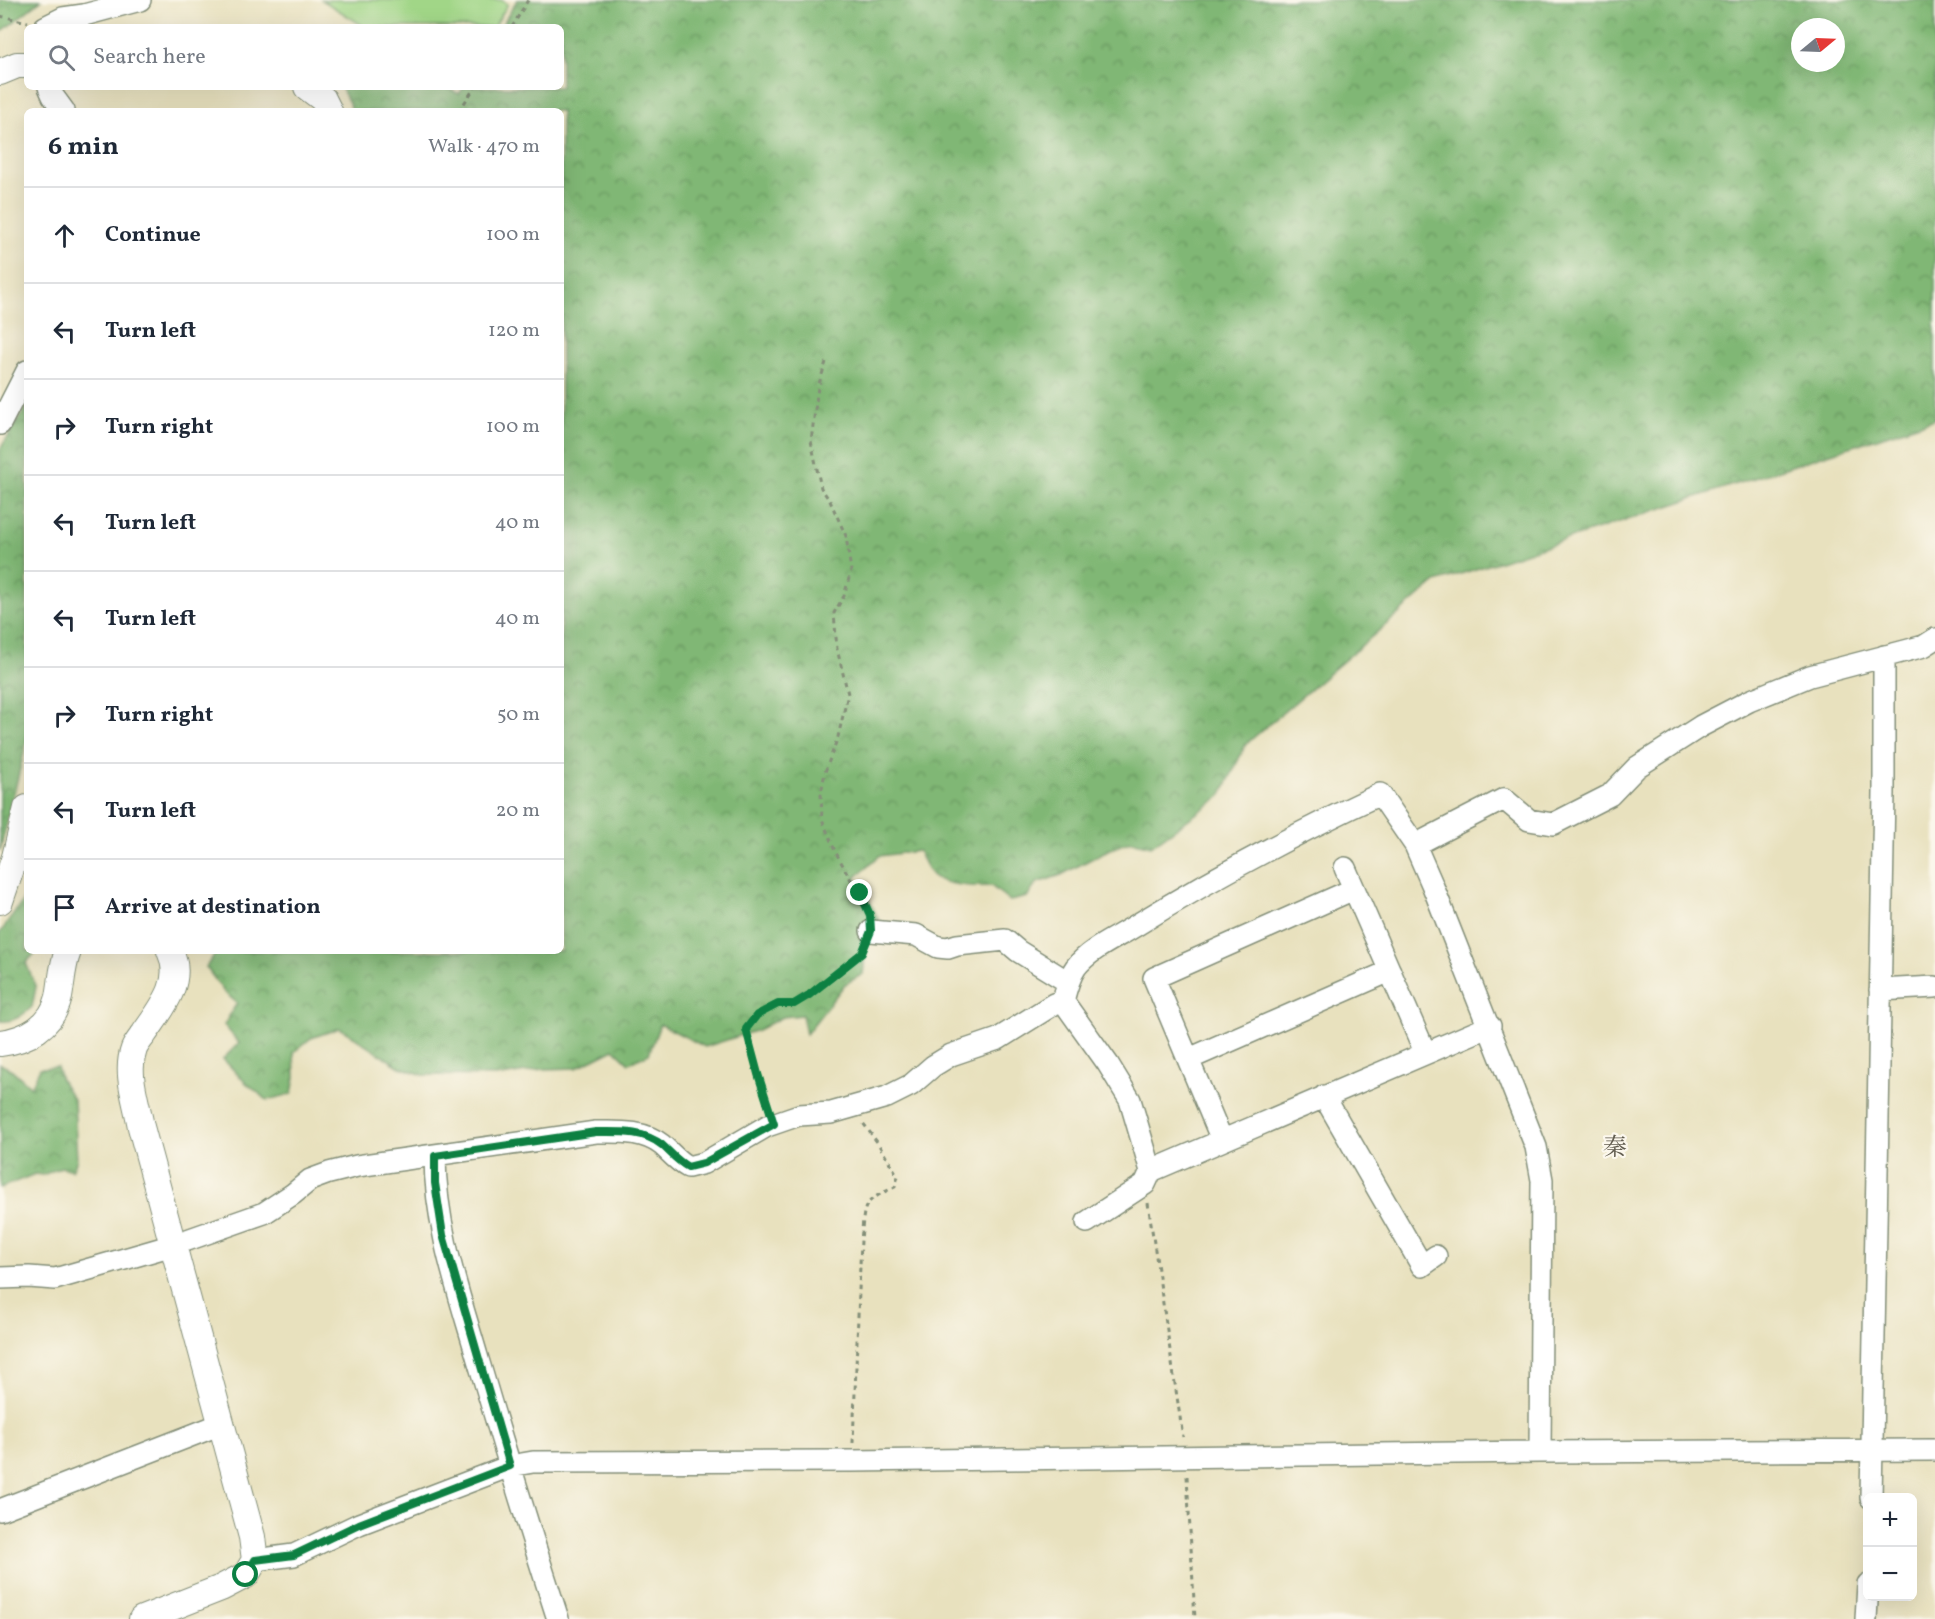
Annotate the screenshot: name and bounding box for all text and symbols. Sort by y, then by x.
north arrow [1791,18,1845,72]
search box [24,24,564,90]
icon: search [45,41,78,74]
text: Search here [93,42,206,73]
text: 6 min [48,129,119,165]
text: Walk · 470 m [428,133,540,161]
icon: ahead [48,219,81,252]
text: Continue [105,220,201,251]
text: 100 m [486,221,540,249]
icon: left [48,315,81,348]
text: Turn left [105,316,196,347]
text: 120 m [488,317,540,345]
icon: right [48,411,81,444]
text: Turn right [105,412,213,443]
text: 100 m [486,413,540,441]
icon: left [48,507,81,540]
text: Turn left [105,508,196,539]
text: 40 m [495,509,540,537]
icon: left [48,603,81,636]
text: Turn left [105,604,196,635]
text: 40 m [495,605,540,633]
icon: right [48,699,81,732]
text: Turn right [105,700,213,731]
text: 50 m [497,701,540,729]
icon: left [48,795,81,828]
text: Turn left [105,796,196,827]
text: 20 m [496,797,540,825]
route end [846,879,872,905]
icon: arrive [48,891,81,924]
text: Arrive at destination [105,892,321,923]
district label: 秦 [1603,1132,1627,1166]
map controls [1863,1493,1917,1601]
button: + [1863,1493,1917,1547]
button: − [1863,1547,1917,1601]
route start [232,1561,258,1587]

